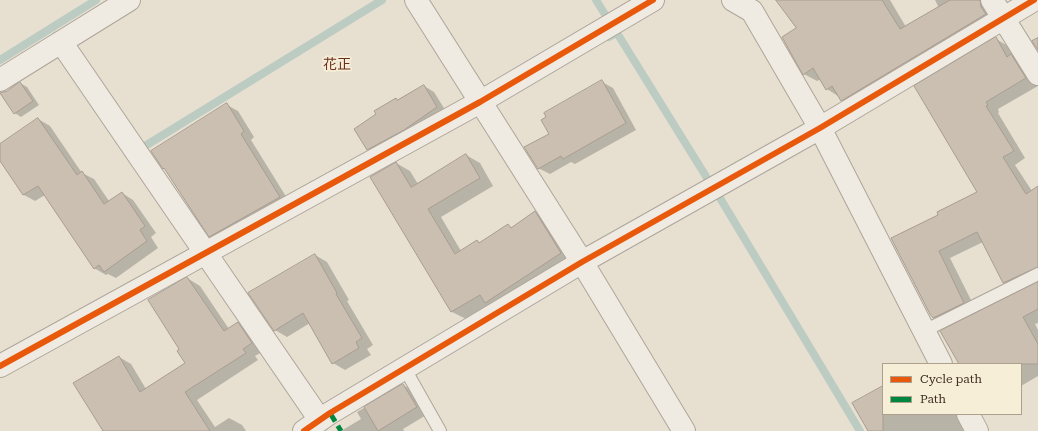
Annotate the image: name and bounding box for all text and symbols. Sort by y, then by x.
district label: 花正 [323,57,351,73]
legend [882,363,1022,415]
text: Cycle path [920,372,982,386]
text: Path [920,392,946,406]

